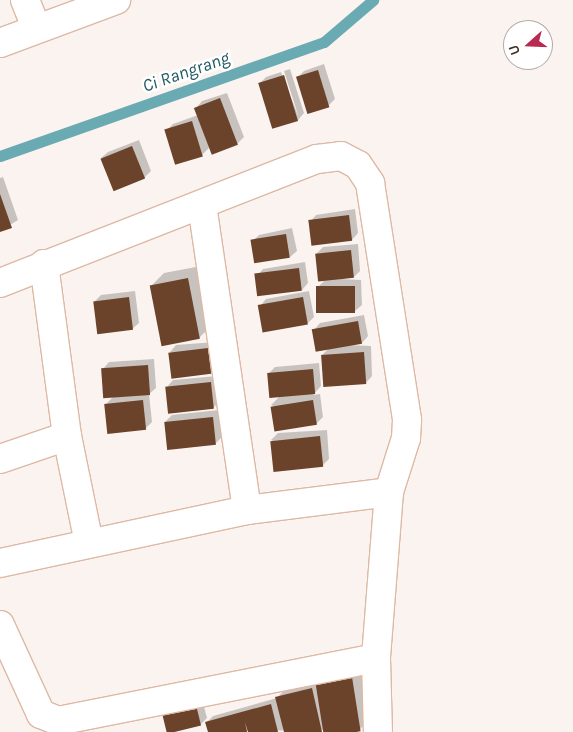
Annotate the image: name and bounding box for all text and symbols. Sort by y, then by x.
north arrow [503,20,553,70]
text: U [505,43,524,57]
water label: Ci Rangrang [140,47,232,97]

